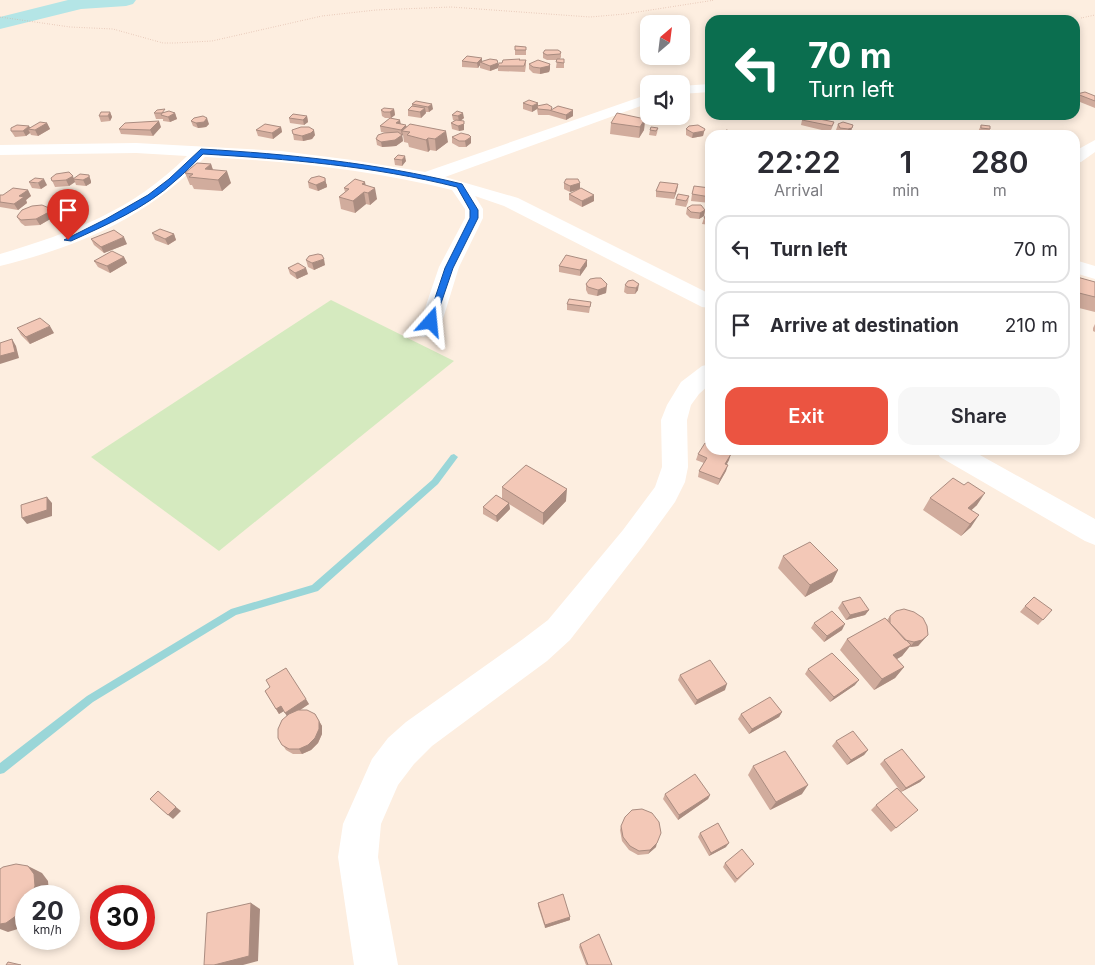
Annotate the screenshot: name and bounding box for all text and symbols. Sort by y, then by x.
north arrow [640,15,690,65]
map controls [640,15,690,125]
text: 70 m [808,34,892,76]
icon: left [725,35,790,100]
button: sound [640,75,690,125]
text: Turn left [808,76,894,102]
text: 22:22 [756,144,841,180]
text: 1 [899,144,912,180]
text: 280 [971,144,1029,180]
text: Arrival [774,180,823,200]
text: min [892,180,920,200]
text: m [993,180,1007,200]
pin [47,189,89,240]
icon: arrive [54,196,82,224]
icon: left [727,235,755,263]
text: Turn left [770,238,848,261]
text: 70 m [1014,238,1058,261]
position arrow [404,295,456,347]
icon: arrive [727,311,755,339]
text: Arrive at destination [770,314,959,337]
text: 210 m [1005,314,1058,337]
button: Exit [725,387,888,445]
button: Share [898,387,1060,445]
speed limit sign: 30 [90,885,155,950]
text: 20 [31,896,64,926]
text: km/h [33,922,62,937]

